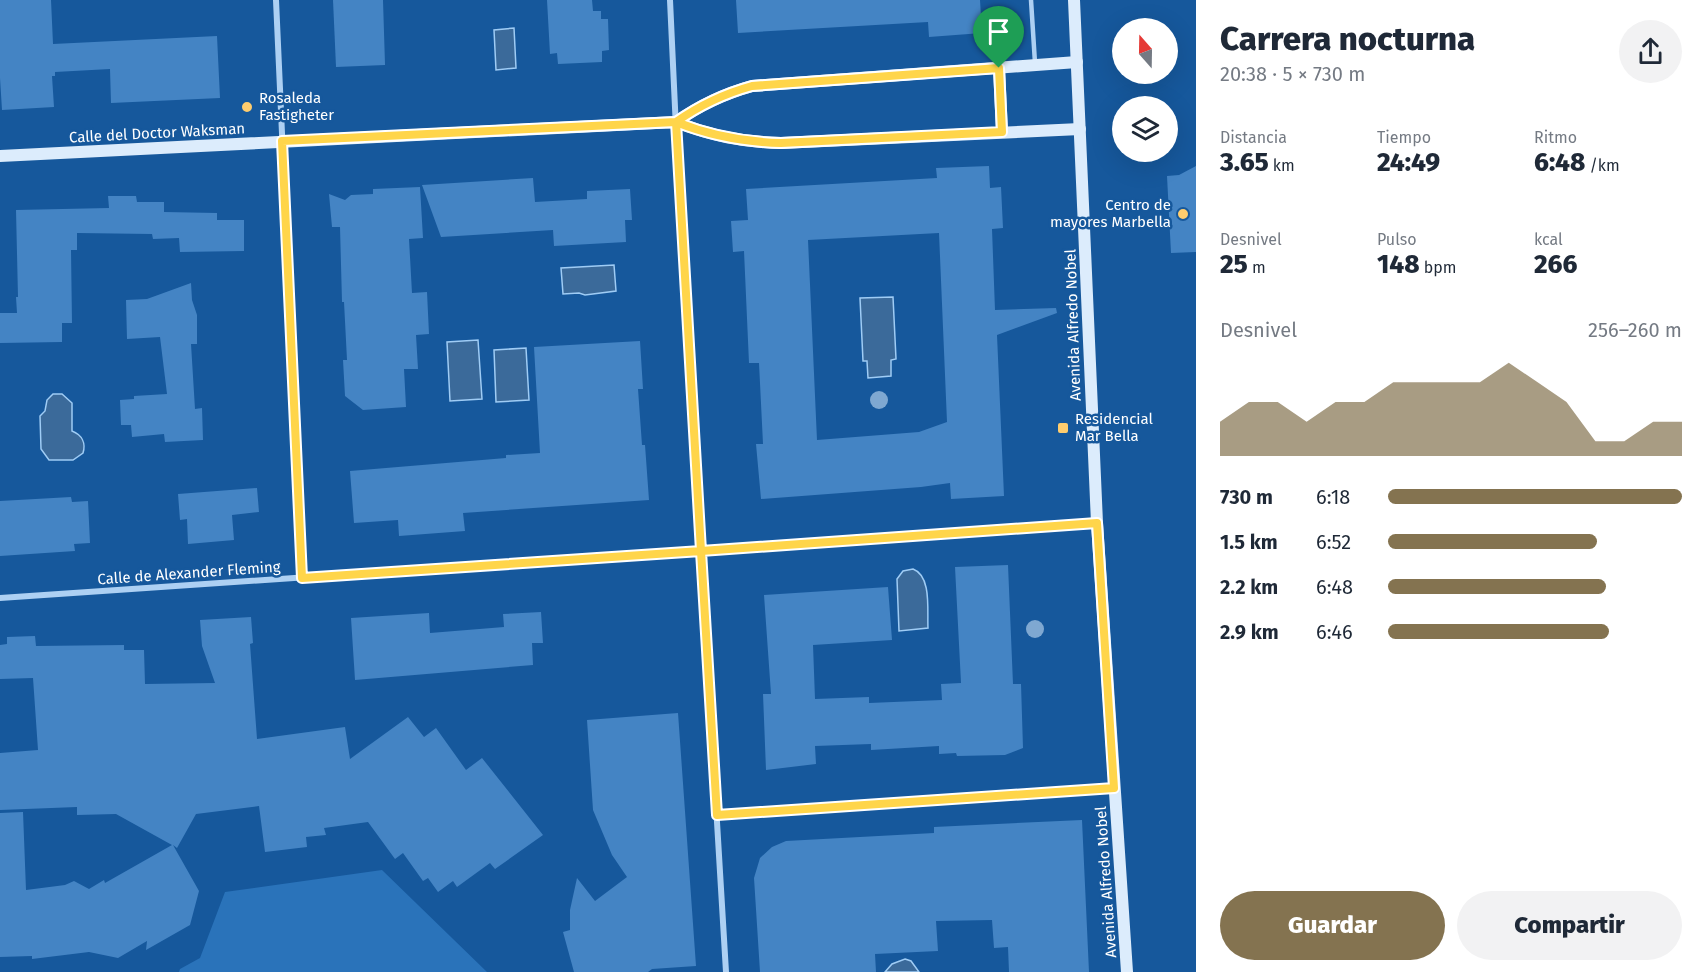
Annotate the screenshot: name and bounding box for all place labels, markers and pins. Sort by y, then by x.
pin [973,6,1024,68]
place label: Rosaleda Fastigheter [259,89,334,124]
marker: Rosaleda Fastigheter [240,100,254,114]
place label: Centro de mayores Marbella [1050,196,1171,231]
marker: Centro de mayores Marbella [1176,207,1190,221]
place label: Residencial Mar Bella [1075,410,1154,445]
marker: Residencial Mar Bella [1056,421,1070,435]

